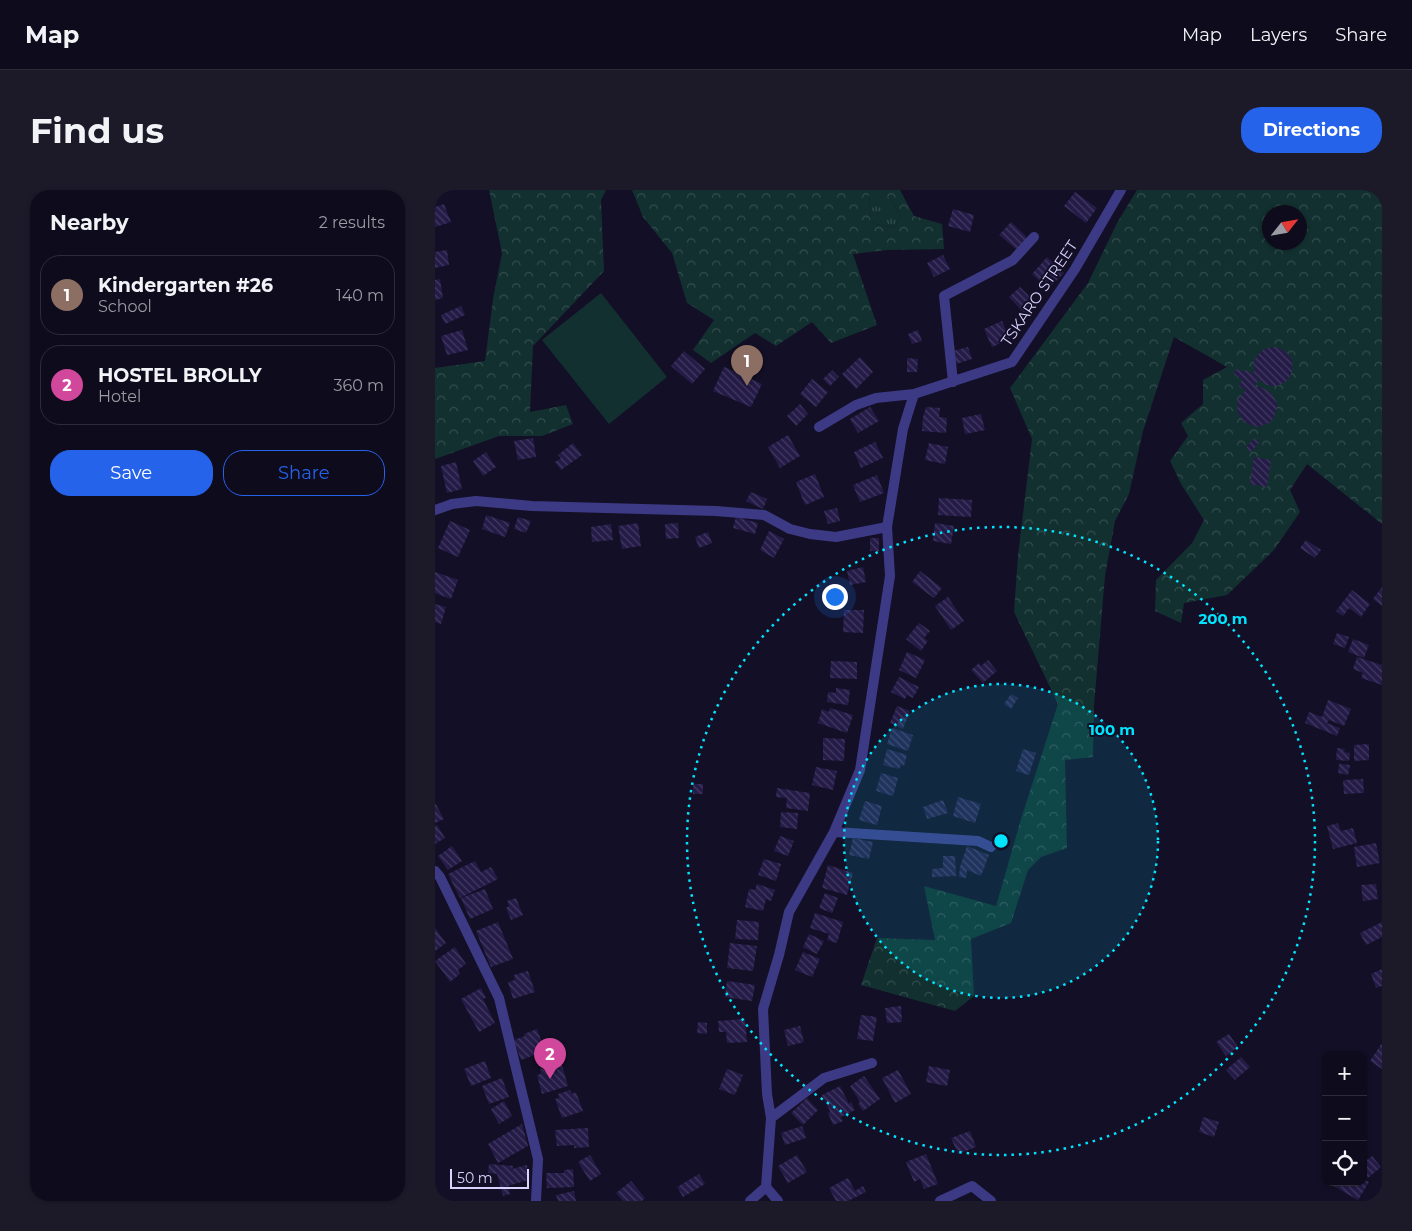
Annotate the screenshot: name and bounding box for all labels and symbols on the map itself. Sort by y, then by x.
north arrow [1262,205,1307,250]
street label: TSKARO STREET [997,236,1082,349]
pin: 1 [731,345,763,386]
your location [822,584,848,610]
text: 200 m [1198,609,1248,628]
text: 100 m [1089,720,1135,739]
centre of rings [992,832,1010,850]
pin: 2 [534,1038,566,1079]
scale bar [450,1166,529,1189]

